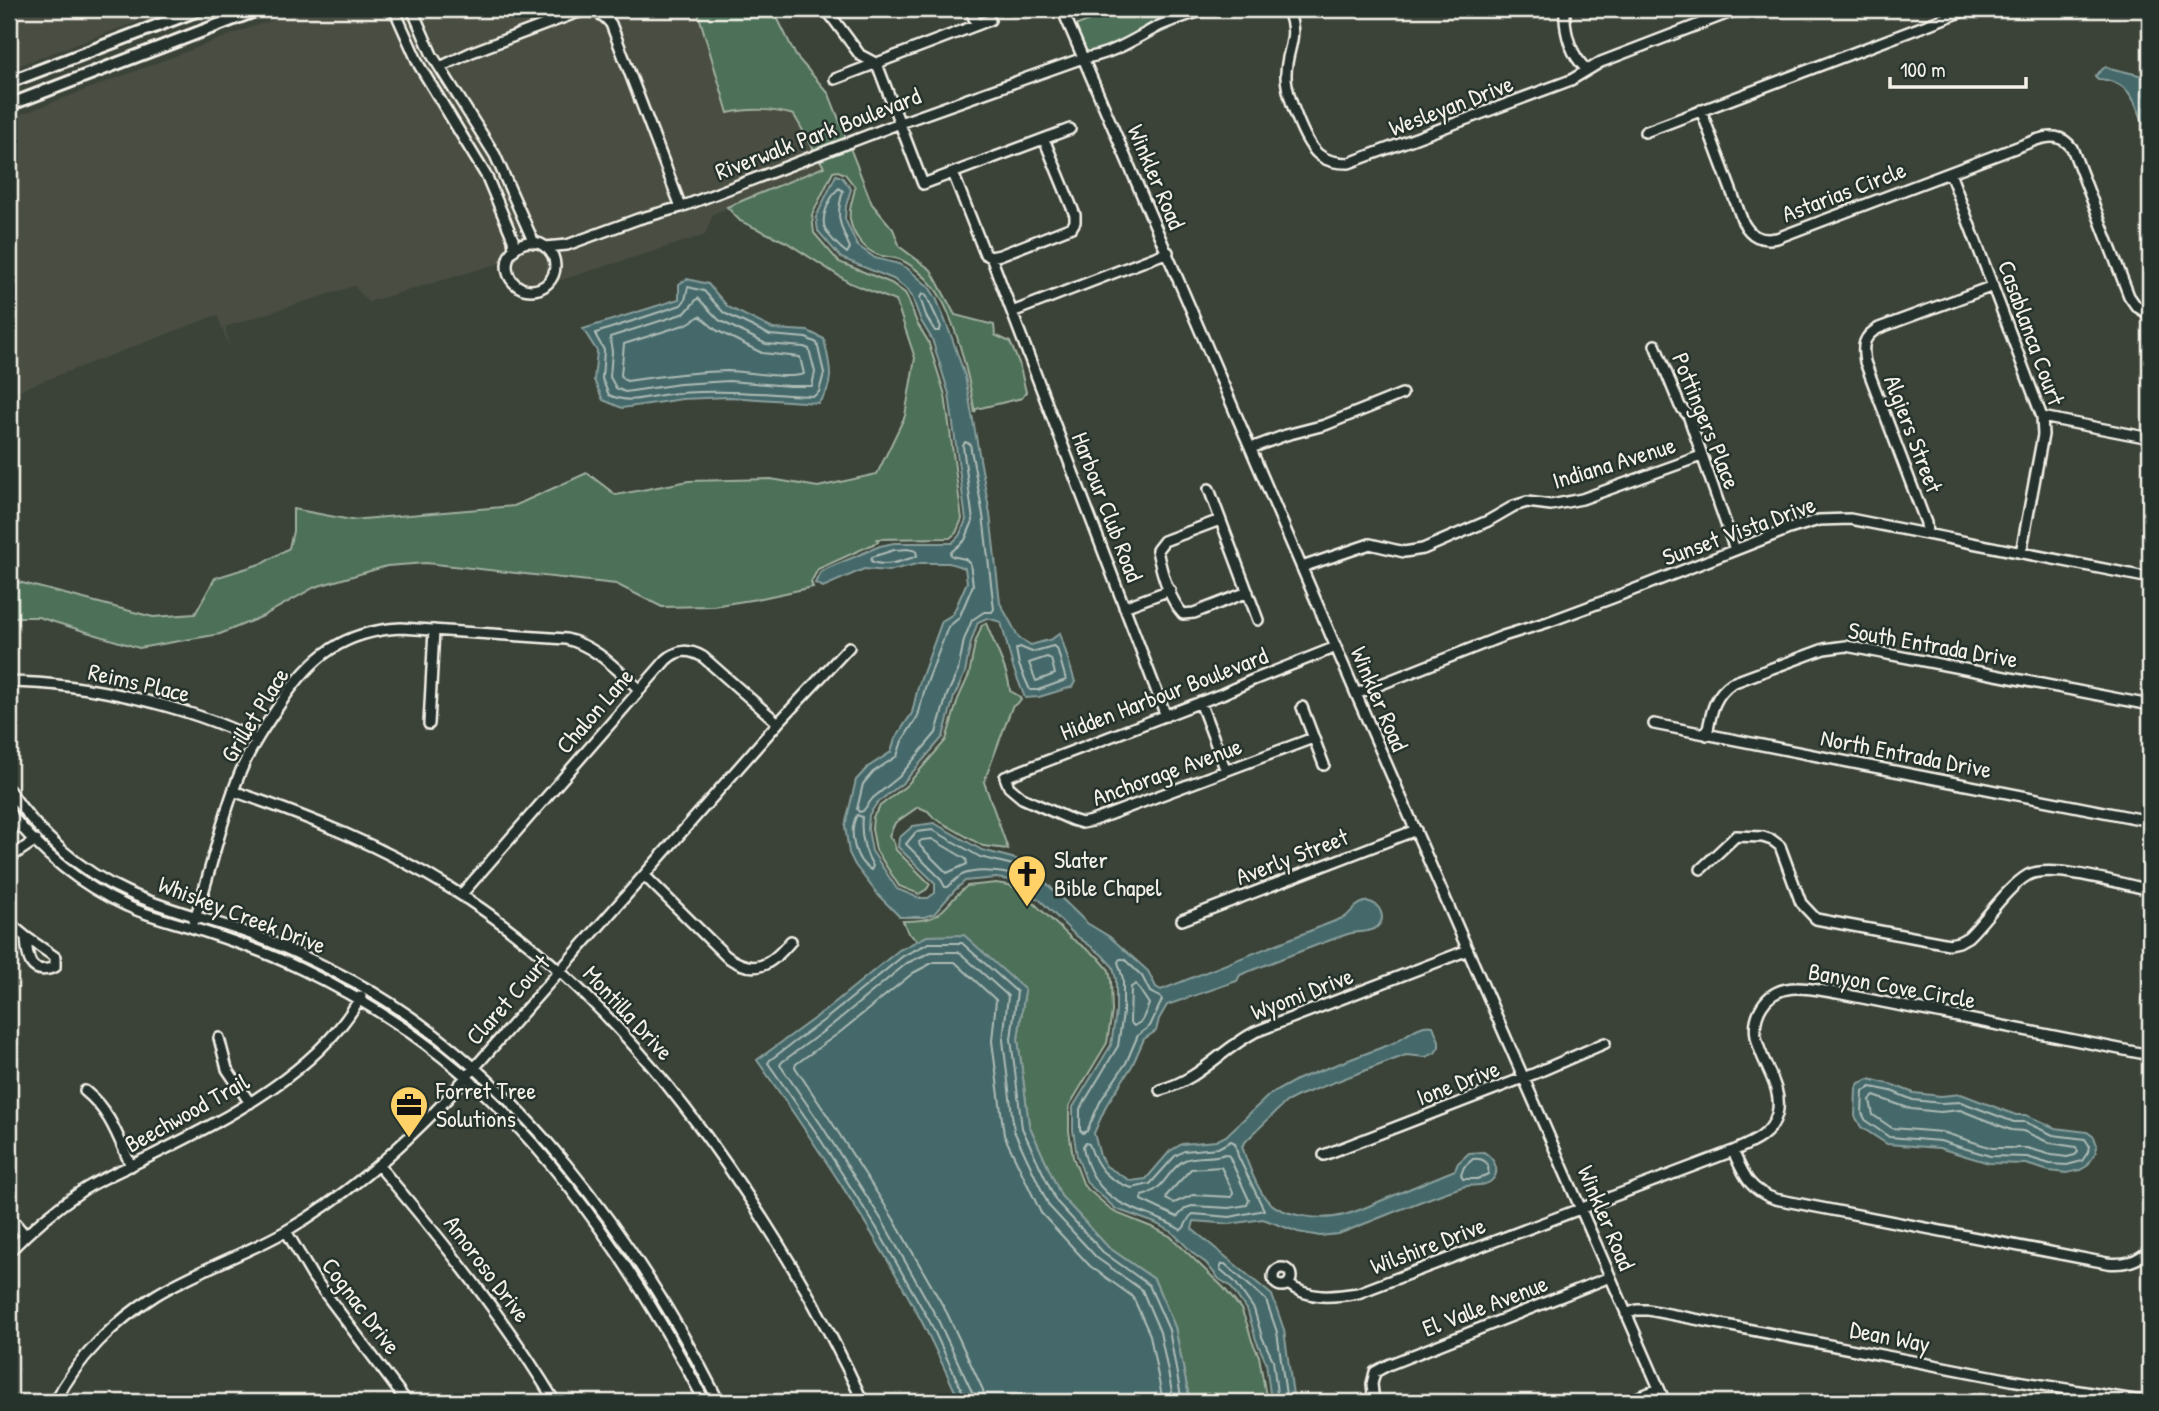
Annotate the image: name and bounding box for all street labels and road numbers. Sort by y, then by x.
street label: Wesleyan Drive [1384,67,1518,143]
street label: Riverwalk Park Boulevard [710,79,925,187]
street label: Winkler Road [1121,119,1193,234]
street label: Astarias Circle [1777,153,1911,229]
street label: Casablanca Court [1991,256,2073,410]
street label: Pottingers Place [1665,348,1749,494]
street label: Algiers Street [1877,370,1951,498]
street label: Harbour Club Road [1065,427,1151,586]
street label: Indiana Avenue [1548,428,1680,496]
street label: Sunset Vista Drive [1658,487,1820,573]
street label: South Entrada Drive [1846,613,2021,675]
street label: Hidden Harbour Boulevard [1055,639,1272,747]
street label: Winkler Road [1344,641,1416,756]
street label: Reims Place [85,655,193,709]
street label: Chalon Lane [548,660,641,760]
street label: Grillet Place [212,661,296,768]
street label: North Entrada Drive [1818,721,1995,785]
street label: Anchorage Avenue [1087,729,1246,813]
street label: Averly Street [1231,820,1353,892]
street label: Whiskey Creek Drive [154,867,331,961]
street label: Claret Court [458,947,557,1051]
street label: Banyon Cove Circle [1806,955,1979,1016]
street label: Montilla Drive [576,958,681,1067]
street label: Wyomi Drive [1246,959,1358,1027]
street label: Ione Drive [1412,1051,1504,1112]
street label: Beechwood Trail [119,1064,255,1159]
street label: Winkler Road [1571,1160,1643,1275]
street label: Amoroso Drive [437,1208,539,1329]
street label: Wilshire Drive [1366,1208,1490,1282]
street label: Cognac Drive [315,1250,409,1361]
street label: El Valle Avenue [1417,1266,1552,1344]
street label: Dean Way [1847,1313,1933,1359]

